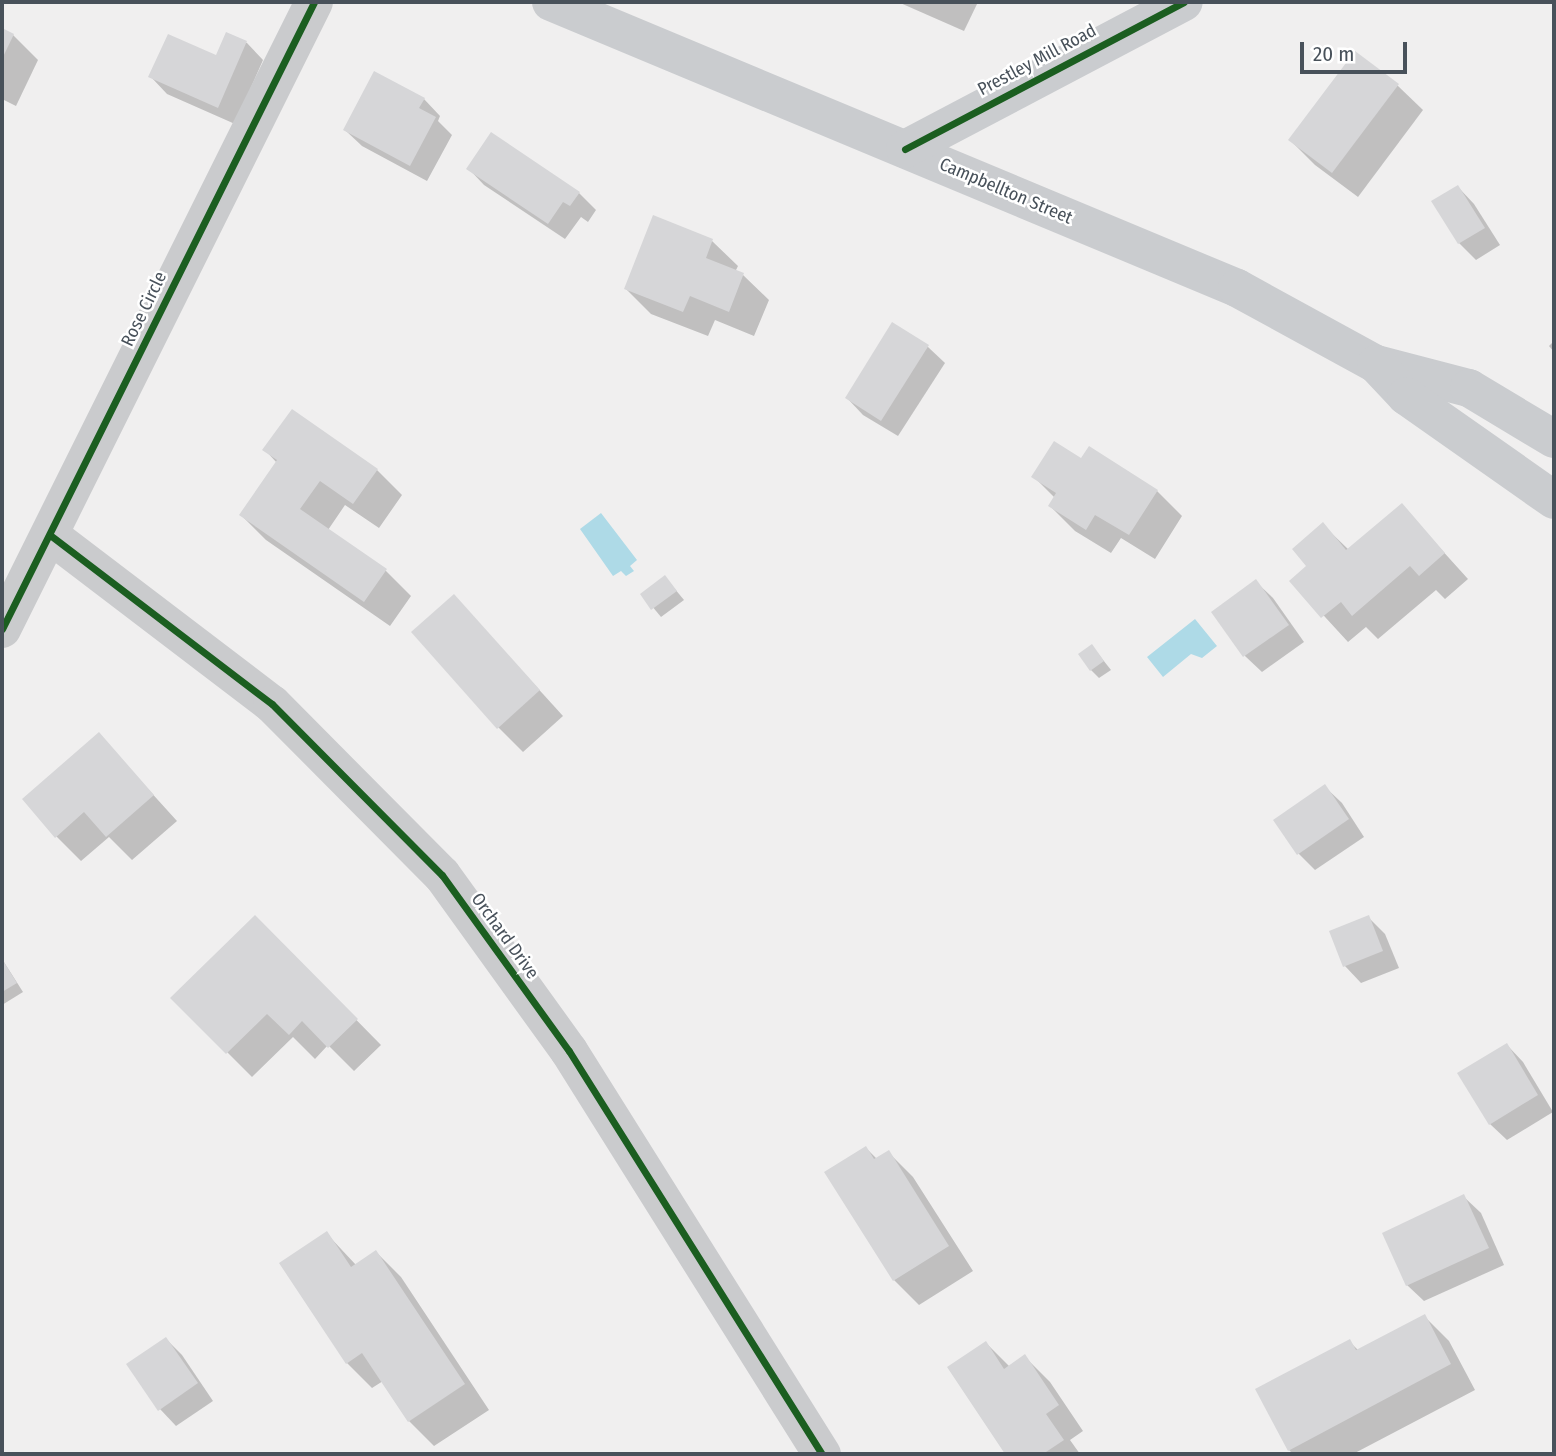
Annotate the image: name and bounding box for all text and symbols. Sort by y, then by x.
street label: Prestley Mill Road [974,20,1100,100]
scale bar [1304,28,1411,72]
text: 20 m [1313,41,1354,67]
street label: Campbellton Street [936,153,1076,229]
street label: Rose Circle [117,268,171,350]
street label: Orchard Drive [467,889,543,983]

